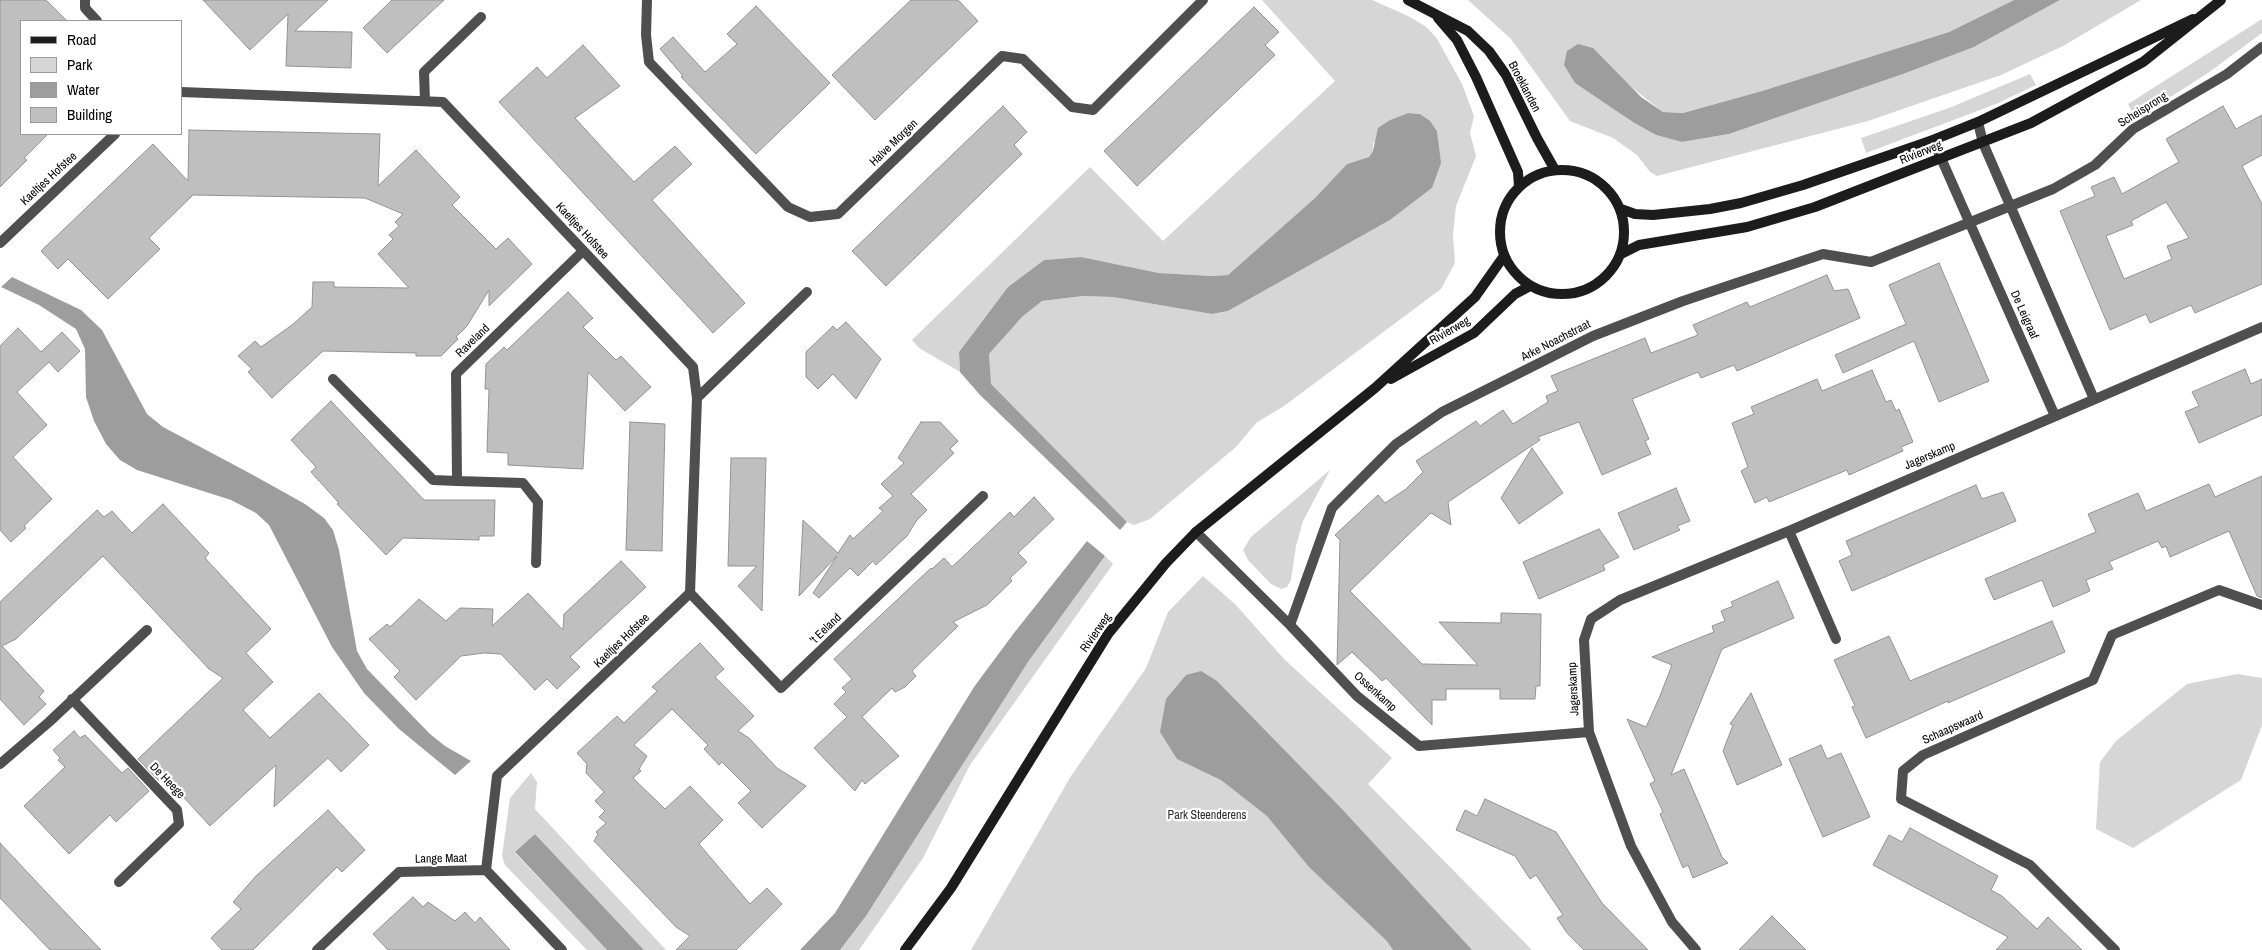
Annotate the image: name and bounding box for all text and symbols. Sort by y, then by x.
legend [20,20,182,135]
text: Road [67,29,96,50]
text: Park [67,54,92,75]
street label: Broeklanden [1505,59,1543,115]
text: Water [67,79,99,100]
street label: Scheisprong [2116,89,2170,131]
text: Building [67,104,112,125]
street label: Halve Morgen [867,117,921,169]
street label: Rivierweg [1898,138,1944,168]
street label: Kaeltjes Hofstee [18,149,80,209]
street label: Kaeltjes Hofstee [552,200,612,262]
street label: De Leigraaf [2007,289,2041,341]
street label: Rivierweg [1427,314,1473,348]
street label: Arke Noachstraat [1519,317,1593,365]
street label: Raveland [453,321,493,361]
street label: Jagerskamp [1903,439,1957,473]
street label: Kaeltjes Hofstee [591,611,653,671]
street label: 't Eeland [807,611,845,647]
street label: Rivierweg [1077,611,1115,655]
street label: Jagerskamp [1565,662,1583,716]
street label: Ossenkamp [1351,669,1399,715]
street label: Schaapswaard [1920,708,1986,748]
street label: De Heege [146,760,188,802]
park label: Park Steenderens [1168,809,1246,823]
street label: Lange Maat [415,851,467,867]

